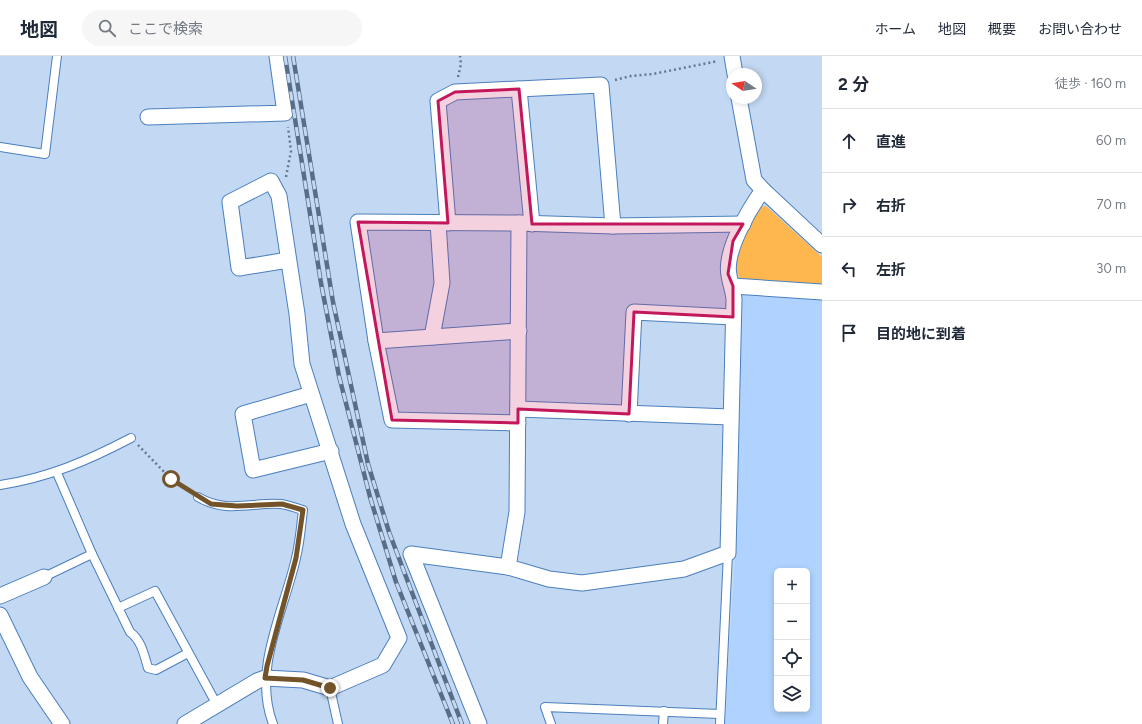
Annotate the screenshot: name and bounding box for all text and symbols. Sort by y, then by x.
search box [82,10,362,46]
icon: search [96,17,118,39]
text: 地図 [20,18,58,41]
text: ここで検索 [128,20,203,38]
text: ホーム [874,21,916,38]
text: 地図 [938,21,966,38]
text: 概要 [988,21,1016,38]
text: お問い合わせ [1038,21,1122,38]
north arrow [726,68,762,104]
text: 2 分 [838,74,869,94]
text: 徒歩 · 160 m [1055,76,1126,91]
icon: ahead [838,130,860,152]
text: 直進 [876,133,906,151]
text: 60 m [1096,133,1126,148]
icon: right [838,194,860,216]
text: 右折 [876,197,906,215]
text: 70 m [1096,197,1126,212]
icon: left [838,258,860,280]
text: 左折 [876,261,906,279]
text: 30 m [1096,261,1126,276]
icon: arrive [838,322,860,344]
text: 目的地に到着 [876,325,966,343]
route start [162,470,180,488]
map controls [774,568,810,712]
button: + [774,568,810,604]
button: − [774,604,810,640]
button: locate [774,640,810,676]
button: layers [774,676,810,712]
route end [321,679,339,697]

